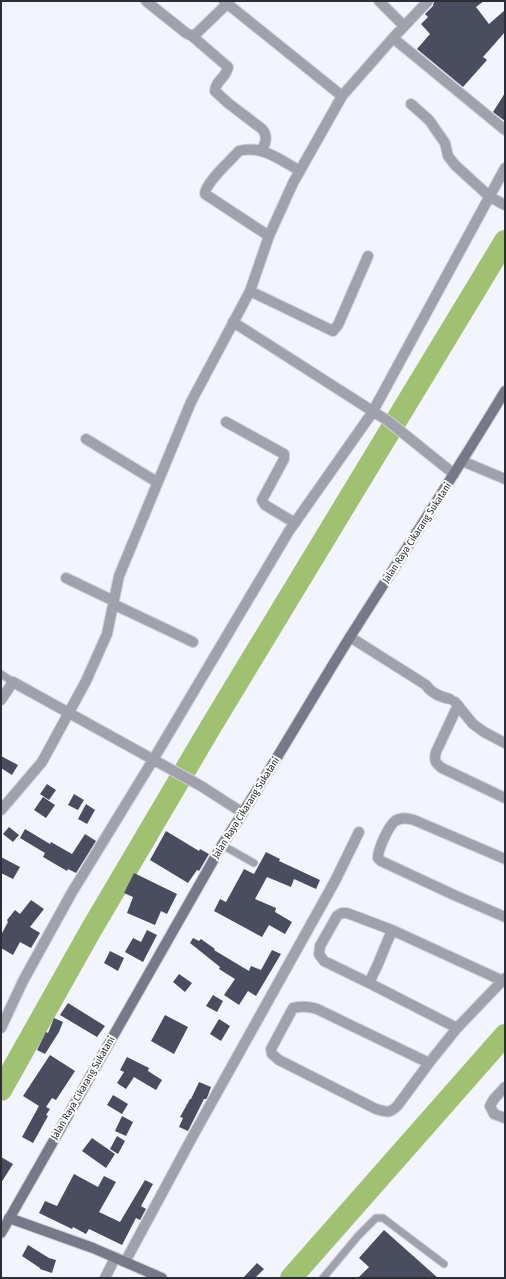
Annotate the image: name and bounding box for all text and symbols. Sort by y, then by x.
street label: Jalan Raya Cikarang Sukatani [380,481,454,585]
street label: Jalan Raya Cikarang Sukatani [210,755,282,861]
street label: Jalan Raya Cikarang Sukatani [48,1034,118,1142]

